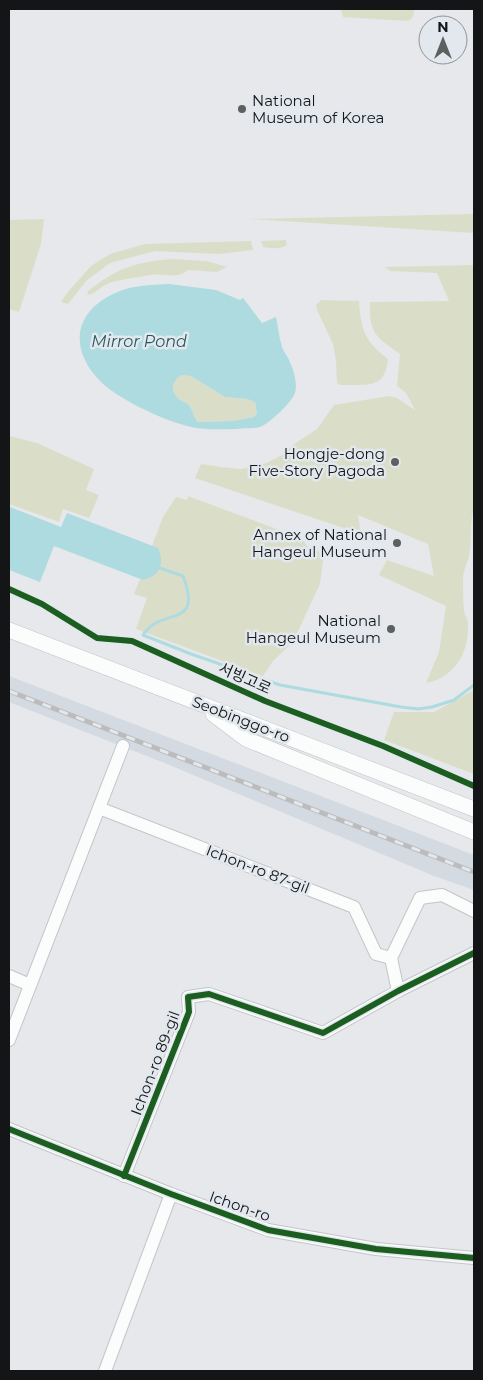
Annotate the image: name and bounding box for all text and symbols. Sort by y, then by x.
north arrow [418,15,468,65]
text: N [437,18,449,36]
place label: National Museum of Korea [252,91,384,127]
marker: National Museum of Korea [236,103,248,115]
water label: Mirror Pond [91,332,187,351]
place label: Hongje-dong Five-Story Pagoda [248,444,385,480]
marker: Hongje-dong Five-Story Pagoda [389,456,401,468]
place label: Annex of National Hangeul Museum [252,525,387,561]
marker: Annex of National Hangeul Museum [391,537,403,549]
place label: National Hangeul Museum [246,611,381,647]
marker: National Hangeul Museum [385,623,397,635]
street label: 서빙고로 [216,658,274,698]
street label: Seobinggo-ro [189,692,293,746]
street label: Ichon-ro 87-gil [204,841,312,897]
street label: Ichon-ro 89-gil [126,1008,184,1118]
street label: Ichon-ro [207,1187,273,1225]

